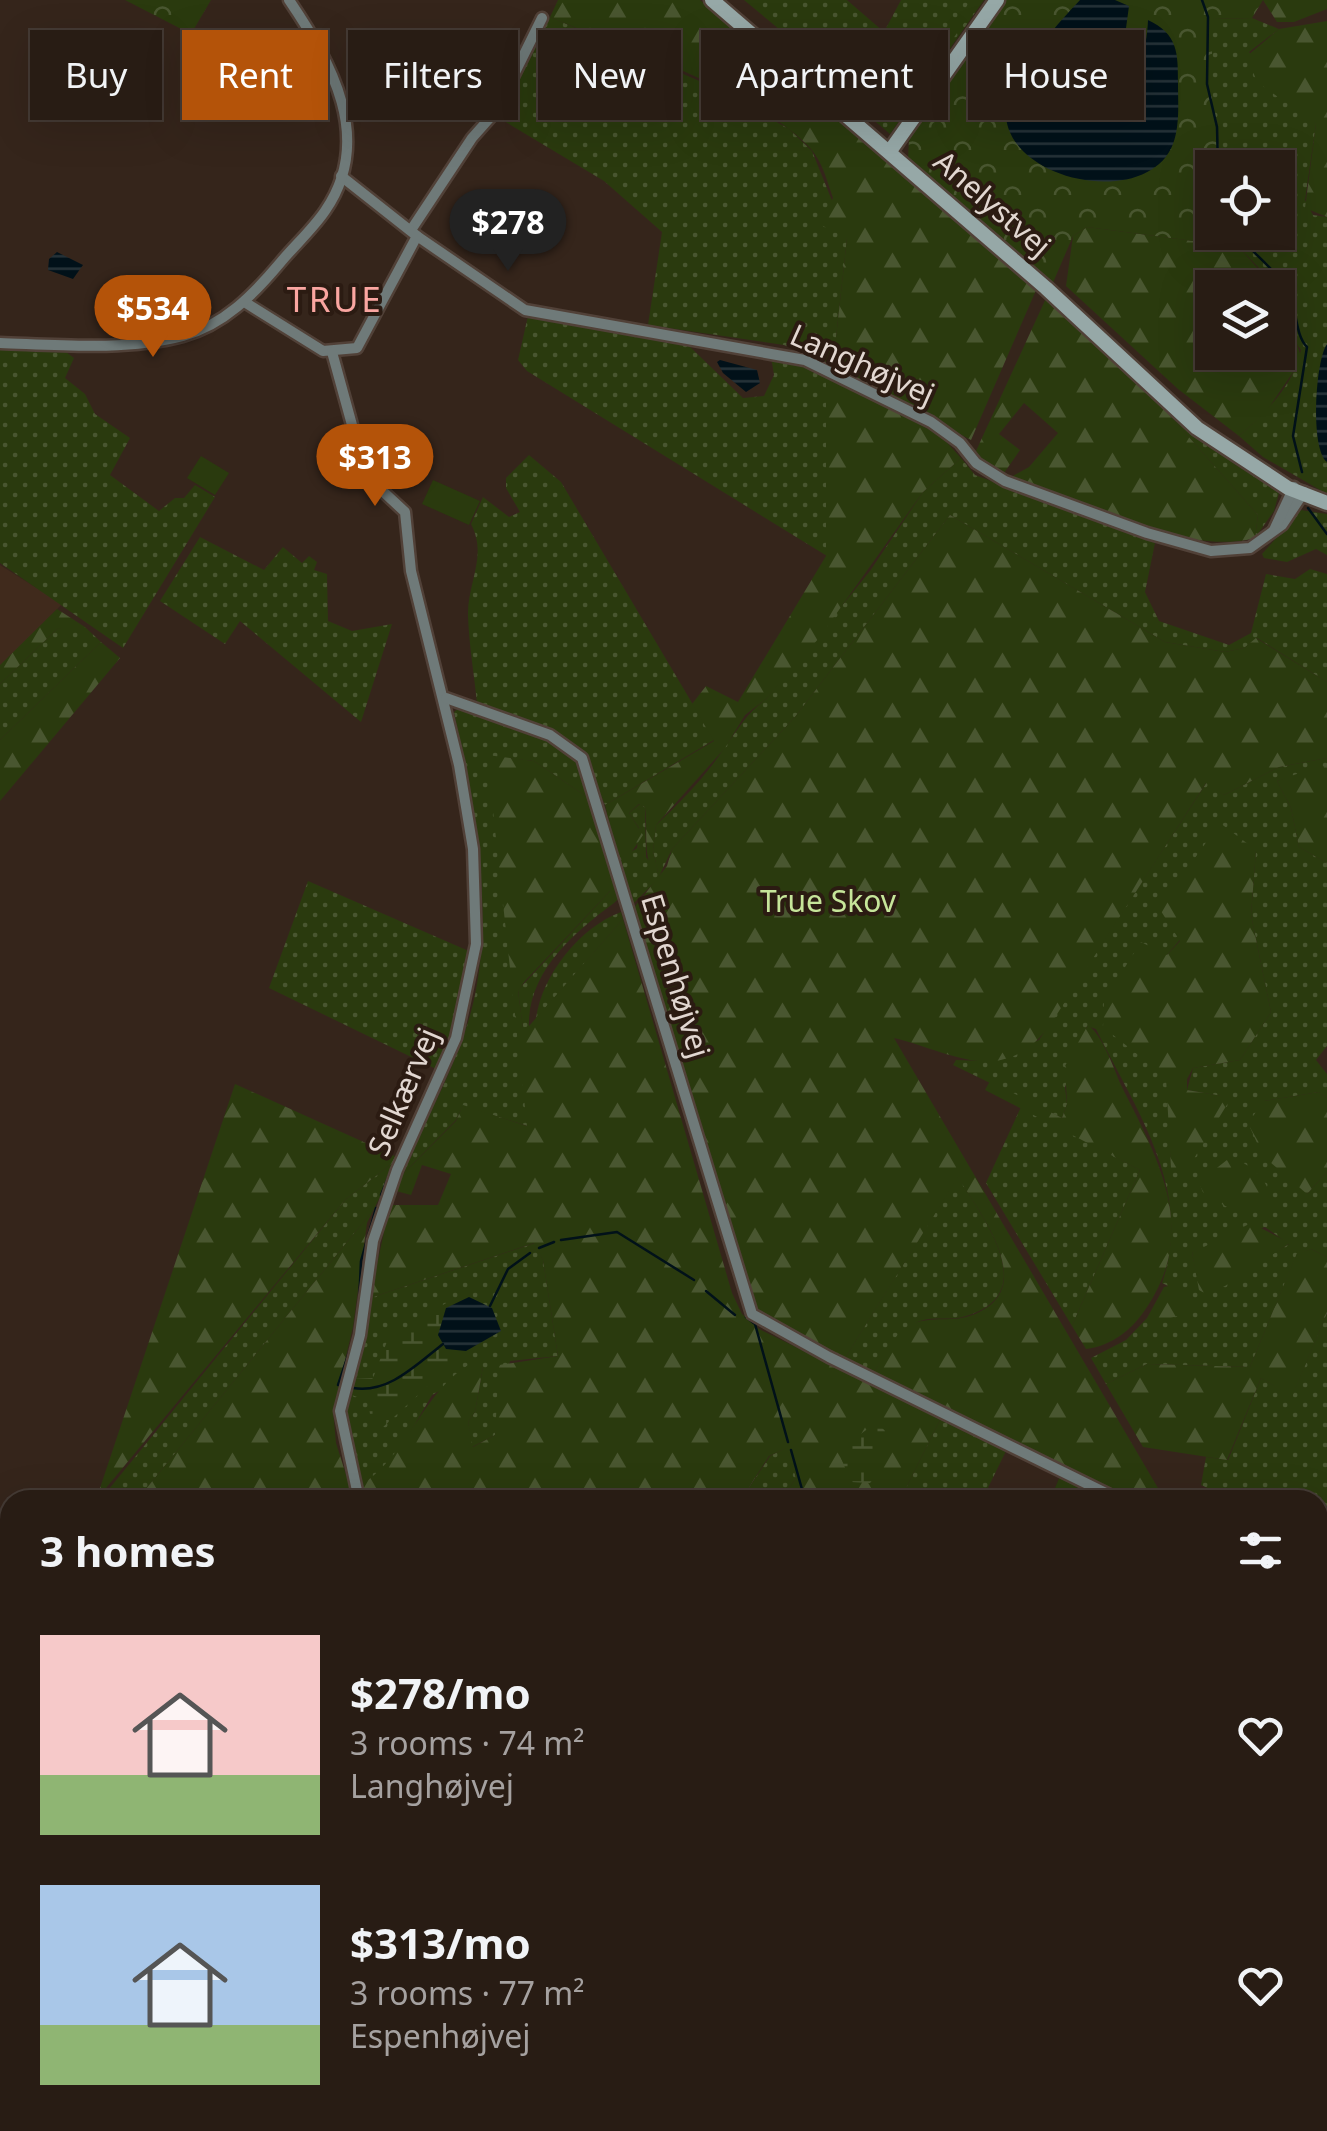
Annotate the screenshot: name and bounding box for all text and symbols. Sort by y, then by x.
chip: Buy [30,30,162,120]
chip: Rent [182,30,328,120]
chip: Filters [348,30,518,120]
chip: New [538,30,681,120]
chip: Apartment [701,30,948,120]
chip: House [968,30,1144,120]
street label: Anelystvej [926,141,1060,265]
map controls [1195,150,1295,370]
button: locate [1195,150,1295,250]
pin: $278 [449,189,567,274]
text: $278 [471,200,545,243]
button: layers [1195,270,1295,370]
pin: $534 [94,275,212,360]
district label: TRUE [287,275,383,322]
text: $534 [116,286,190,329]
street label: Langhøjvej [784,314,941,414]
pin: $313 [316,424,434,509]
text: $313 [338,435,412,478]
park label: True Skov [760,880,897,921]
street label: Espenhøjvej [632,889,721,1063]
street label: Selkærvej [357,1021,448,1162]
text: 3 homes [40,1522,216,1579]
icon: filters [1233,1523,1288,1578]
text: $278/mo [350,1664,531,1721]
icon: home [120,1675,240,1795]
icon: heart [1233,1708,1288,1763]
text: 3 rooms · 74 m² [350,1721,584,1764]
text: Langhøjvej [350,1764,514,1807]
text: $313/mo [350,1914,531,1971]
icon: home [120,1925,240,2045]
icon: heart [1233,1958,1288,2013]
text: 3 rooms · 77 m² [350,1971,584,2014]
text: Espenhøjvej [350,2014,531,2057]

